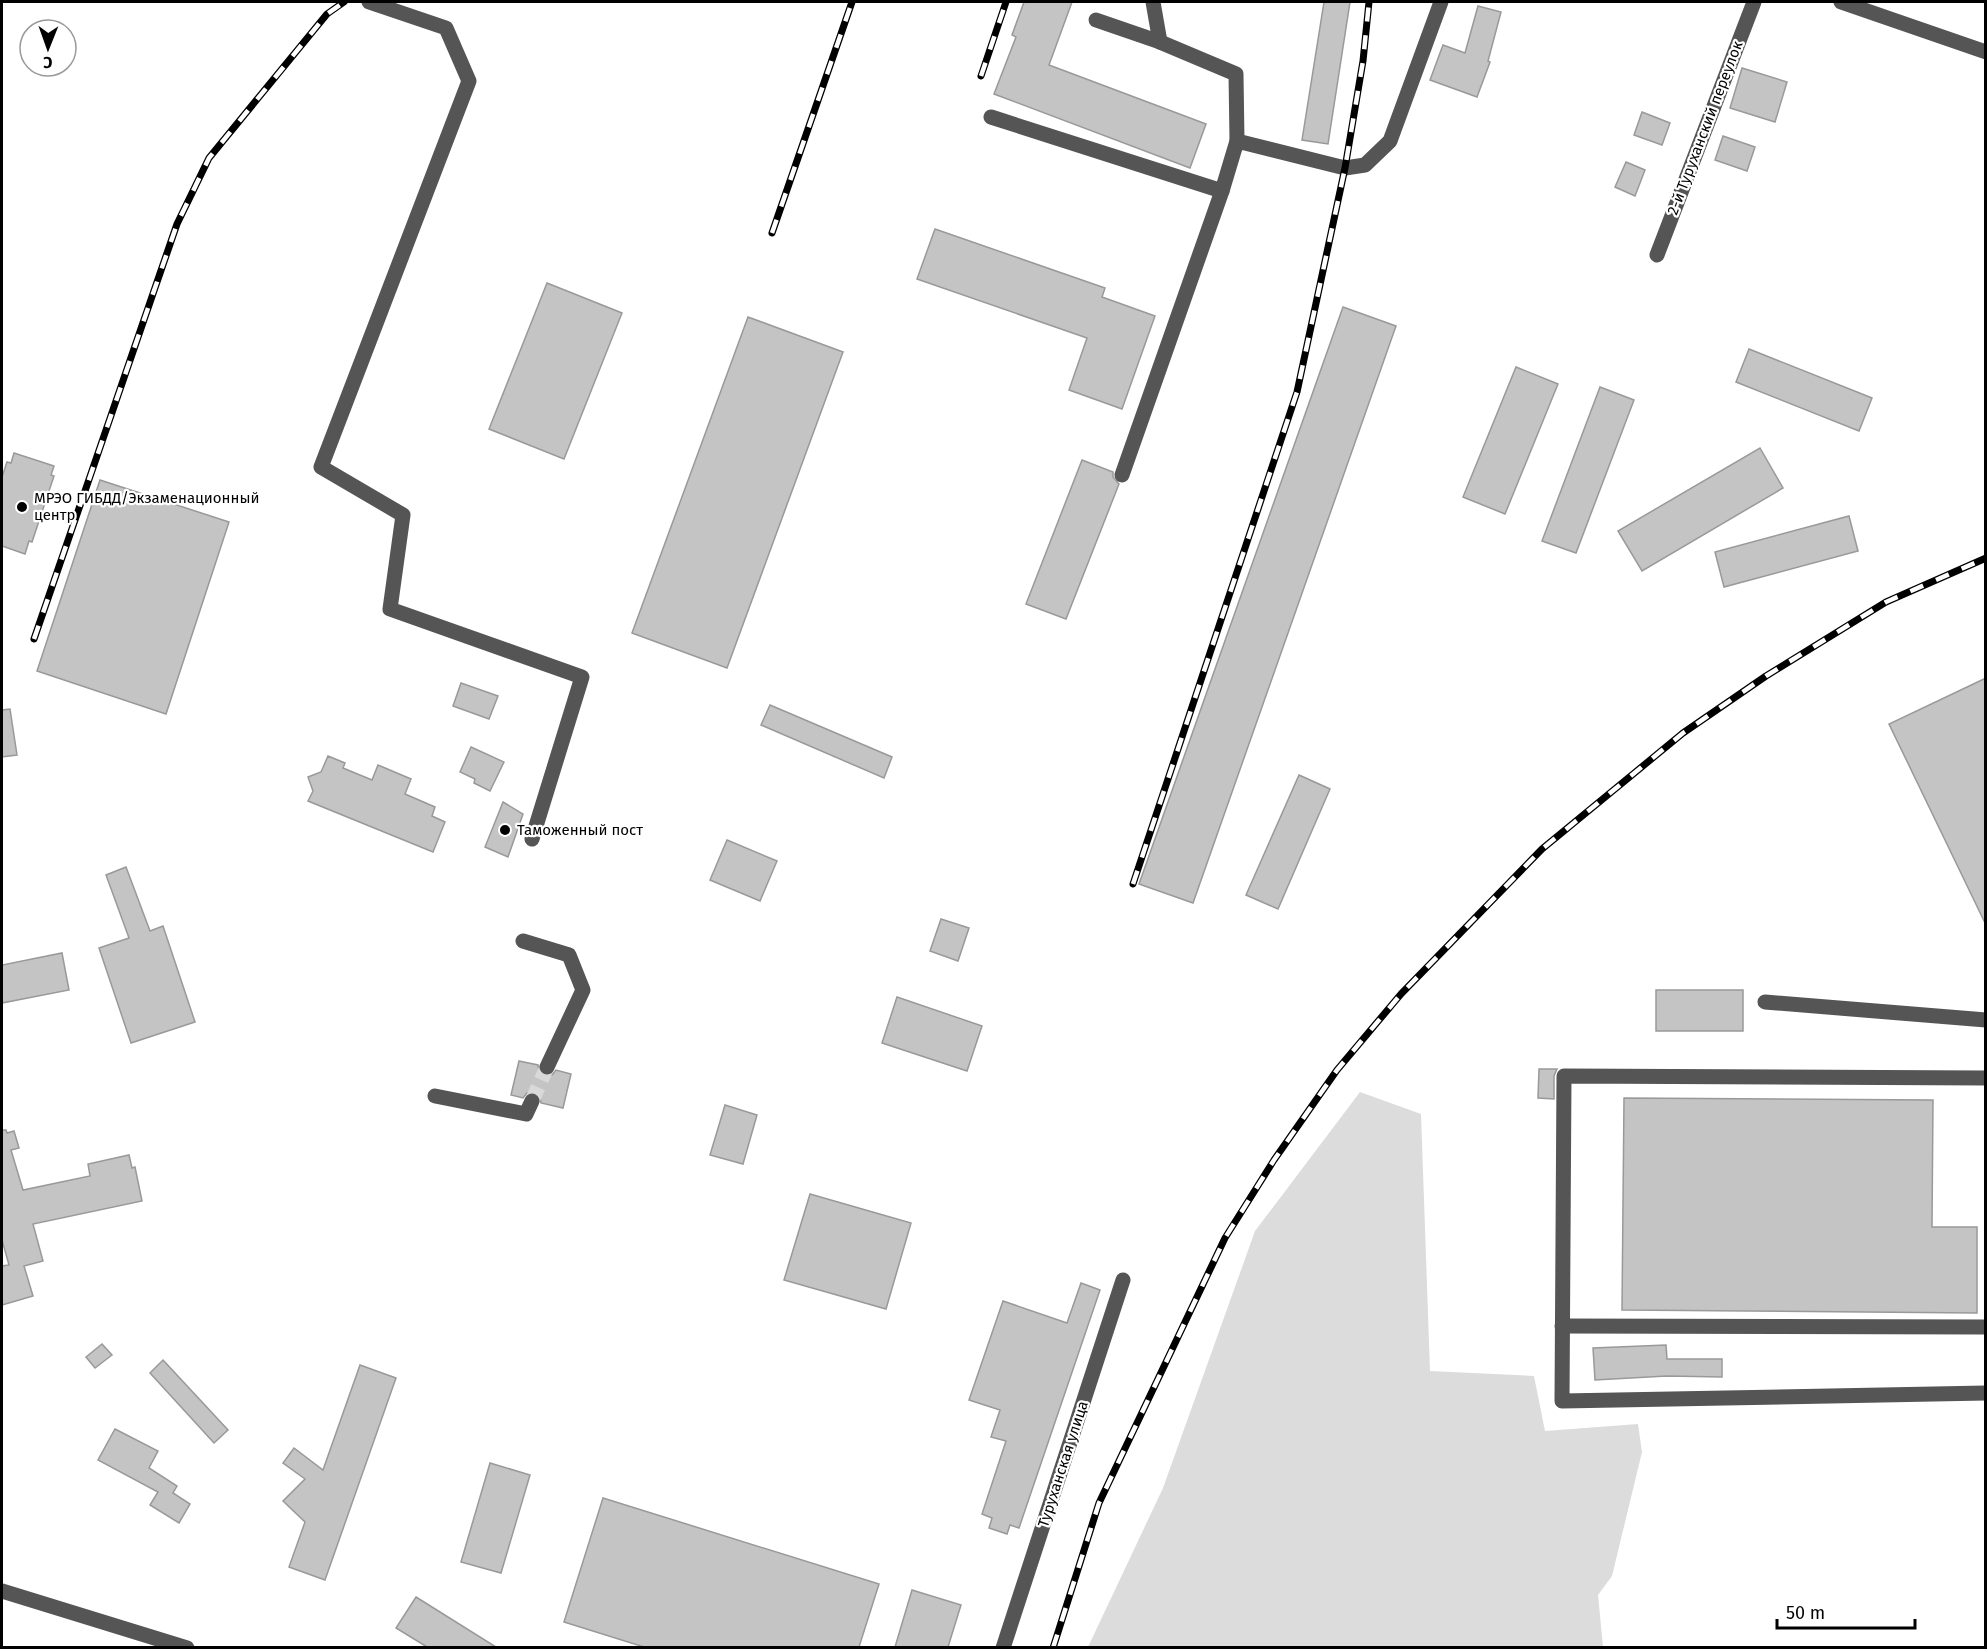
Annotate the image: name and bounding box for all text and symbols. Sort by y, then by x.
north arrow [18,18,78,78]
street label: 2-й Туруханский переулок [1664,38,1747,217]
text: С [42,53,53,72]
place label: МРЭО ГИБДД/Экзаменационный центр [34,489,259,524]
marker: МРЭО ГИБДД/Экзаменационный центр [15,500,29,514]
place label: Таможенный пост [517,821,643,839]
marker: Таможенный пост [498,823,512,837]
street label: Туруханская улица [1034,1399,1092,1529]
scale bar [1777,1592,1915,1630]
text: 50 m [1786,1602,1825,1624]

